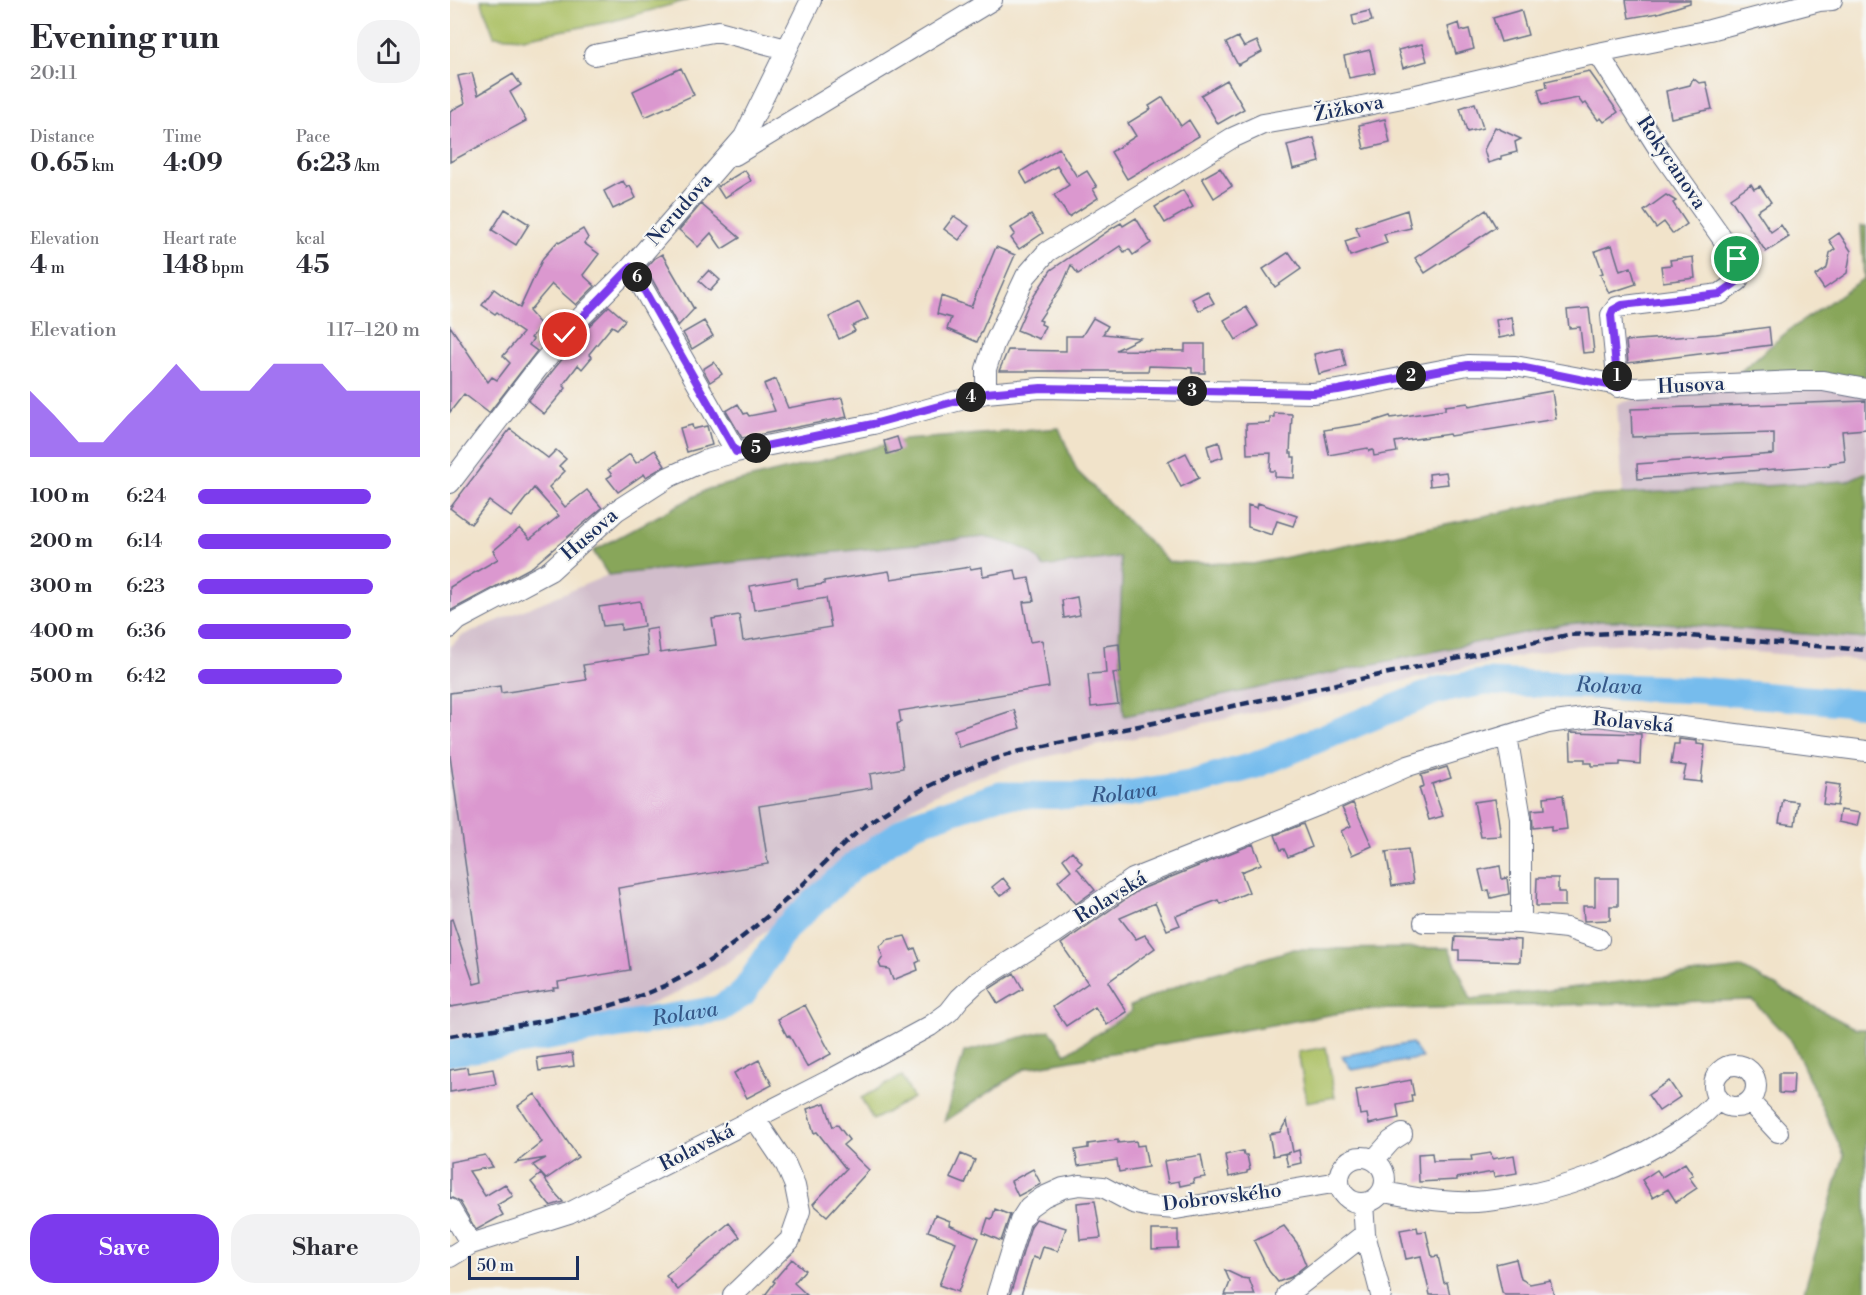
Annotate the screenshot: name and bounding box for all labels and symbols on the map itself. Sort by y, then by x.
street label: Žižkova [1312,89,1387,128]
street label: Rokycanova [1631,112,1712,215]
street label: Nerudova [642,168,719,251]
pin [1711,233,1762,284]
pin: 6 [622,262,652,292]
pin [539,309,590,360]
pin: 2 [1396,361,1426,391]
pin: 1 [1602,361,1632,391]
street label: Husova [1657,372,1726,400]
pin: 3 [1177,376,1207,406]
pin: 4 [956,382,986,412]
pin: 5 [741,433,771,463]
street label: Husova [557,503,624,566]
water label: Rolava [1574,672,1643,701]
street label: Rolavská [1592,707,1675,739]
water label: Rolava [1090,776,1159,809]
street label: Rolavská [1070,866,1153,930]
water label: Rolava [649,996,720,1033]
street label: Rolavská [655,1118,739,1177]
street label: Dobrovského [1161,1178,1283,1218]
scale bar [468,1253,579,1280]

